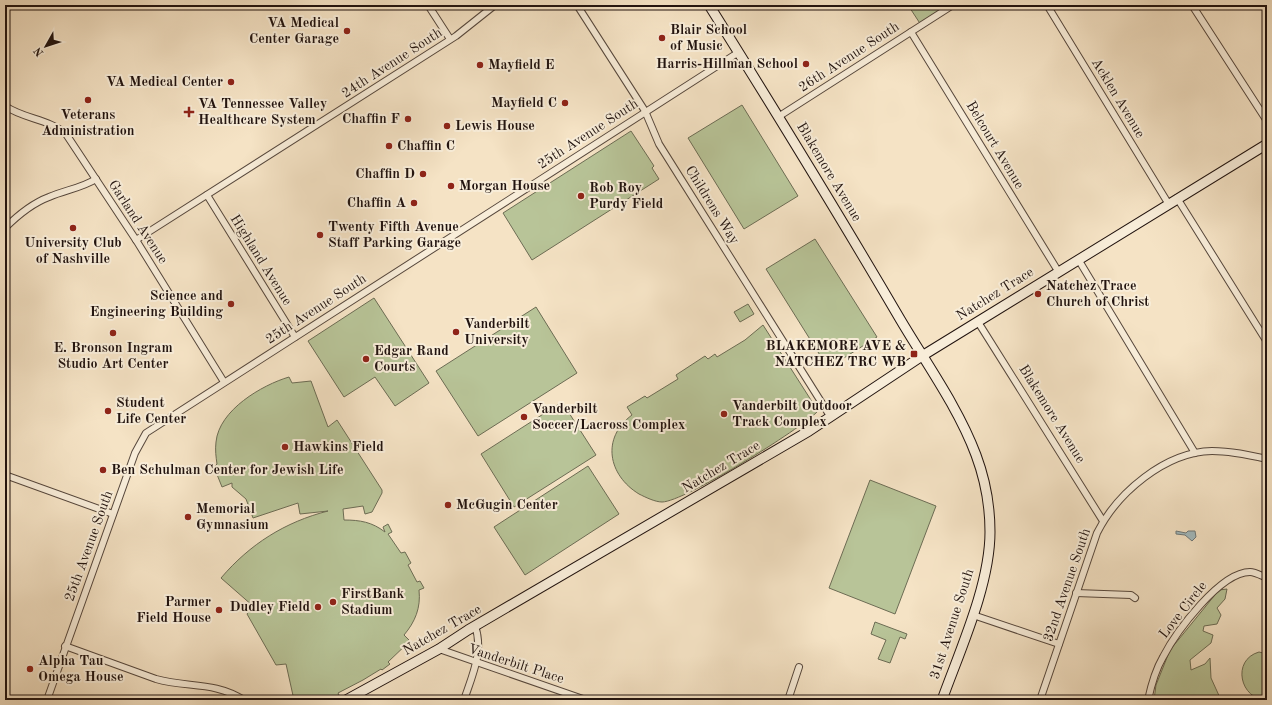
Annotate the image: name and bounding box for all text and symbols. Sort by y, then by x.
place label: VA Medical Center Garage [249,16,339,46]
street label: 26th Avenue South [796,19,902,95]
place label: Blair School of Music [670,23,747,53]
street label: 24th Avenue South [339,25,445,101]
north arrow [26,26,66,66]
marker: VA Medical Center Garage [342,26,352,36]
marker: Blair School of Music [657,33,667,43]
text: N [32,44,46,58]
street label: Acklen Avenue [1089,56,1147,140]
place label: Harris-Hillman School [656,57,798,71]
place label: Mayfield E [488,58,554,72]
marker: Harris-Hillman School [801,59,811,69]
marker: Mayfield E [475,60,485,70]
place label: VA Medical Center [106,75,223,89]
marker: VA Medical Center [226,77,236,87]
marker: Veterans Administration [83,95,93,105]
place label: Mayfield C [491,96,557,110]
street label: 25th Avenue South [535,96,641,172]
place label: VA Tennessee Valley Healthcare System [198,97,327,127]
marker: Mayfield C [560,98,570,108]
street label: Belcourt Avenue [963,99,1027,191]
marker: VA Tennessee Valley Healthcare System [183,106,195,118]
place label: Veterans Administration [41,108,135,138]
place label: Chaffin F [342,112,400,126]
marker: Chaffin F [403,114,413,124]
place label: Lewis House [455,119,535,133]
street label: Blakemore Avenue [794,120,864,224]
marker: Lewis House [442,121,452,131]
place label: Chaffin C [397,139,455,153]
marker: Chaffin C [384,141,394,151]
street label: Childrens Way [682,163,742,247]
place label: Chaffin D [355,167,415,181]
marker: Chaffin D [418,169,428,179]
street label: Garland Avenue [106,178,170,266]
place label: Morgan House [459,179,550,193]
marker: Morgan House [446,181,456,191]
place label: Rob Roy Purdy Field [589,181,664,211]
marker: Rob Roy Purdy Field [576,191,586,201]
place label: Chaffin A [347,196,406,210]
marker: Chaffin A [409,198,419,208]
street label: Highland Avenue [228,212,294,308]
place label: Twenty Fifth Avenue Staff Parking Garage [328,220,461,250]
marker: University Club of Nashville [68,223,78,233]
marker: Twenty Fifth Avenue Staff Parking Garage [315,230,325,240]
place label: University Club of Nashville [24,236,122,266]
street label: Natchez Trace [954,265,1036,323]
street label: 25th Avenue South [263,271,369,347]
place label: Natchez Trace Church of Christ [1046,279,1149,309]
place label: Science and Engineering Building [90,289,223,319]
marker: Natchez Trace Church of Christ [1033,289,1043,299]
marker: Science and Engineering Building [226,299,236,309]
place label: Vanderbilt University [464,317,530,347]
marker: Vanderbilt University [451,327,461,337]
marker: E. Bronson Ingram Studio Art Center [108,328,118,338]
place label: BLAKEMORE AVE & NATCHEZ TRC WB [766,339,906,369]
place label: E. Bronson Ingram Studio Art Center [53,341,173,371]
place label: Edgar Rand Courts [374,344,449,374]
marker: BLAKEMORE AVE & NATCHEZ TRC WB [909,349,919,359]
marker: Edgar Rand Courts [361,354,371,364]
street label: Blakemore Avenue [1016,363,1088,465]
place label: Student Life Center [116,396,186,426]
place label: Vanderbilt Outdoor Track Complex [732,399,852,429]
place label: Vanderbilt Soccer/Lacross Complex [532,402,685,433]
marker: Student Life Center [103,406,113,416]
marker: Vanderbilt Outdoor Track Complex [719,409,729,419]
marker: Vanderbilt Soccer/Lacross Complex [519,412,529,422]
street label: Natchez Trace [680,438,762,496]
place label: Hawkins Field [293,440,384,454]
marker: Hawkins Field [280,442,290,452]
place label: Ben Schulman Center for Jewish Life [111,463,344,477]
marker: Ben Schulman Center for Jewish Life [98,465,108,475]
street label: 25th Avenue South [62,488,116,603]
place label: McGugin Center [456,498,558,512]
marker: McGugin Center [443,500,453,510]
place label: Memorial Gymnasium [196,502,269,532]
marker: Memorial Gymnasium [183,512,193,522]
street label: 32nd Avenue South [1041,526,1093,644]
street label: 31st Avenue South [928,567,977,681]
street label: Love Circle [1157,579,1209,641]
place label: FirstBank Stadium [341,587,405,617]
place label: Parmer Field House [136,595,211,625]
marker: FirstBank Stadium [328,597,338,607]
place label: Dudley Field [230,600,310,614]
marker: Dudley Field [313,602,323,612]
street label: Natchez Trace [400,602,484,658]
marker: Parmer Field House [214,605,224,615]
street label: Vanderbilt Place [466,642,566,686]
place label: Alpha Tau Omega House [38,654,123,684]
marker: Alpha Tau Omega House [25,664,35,674]

